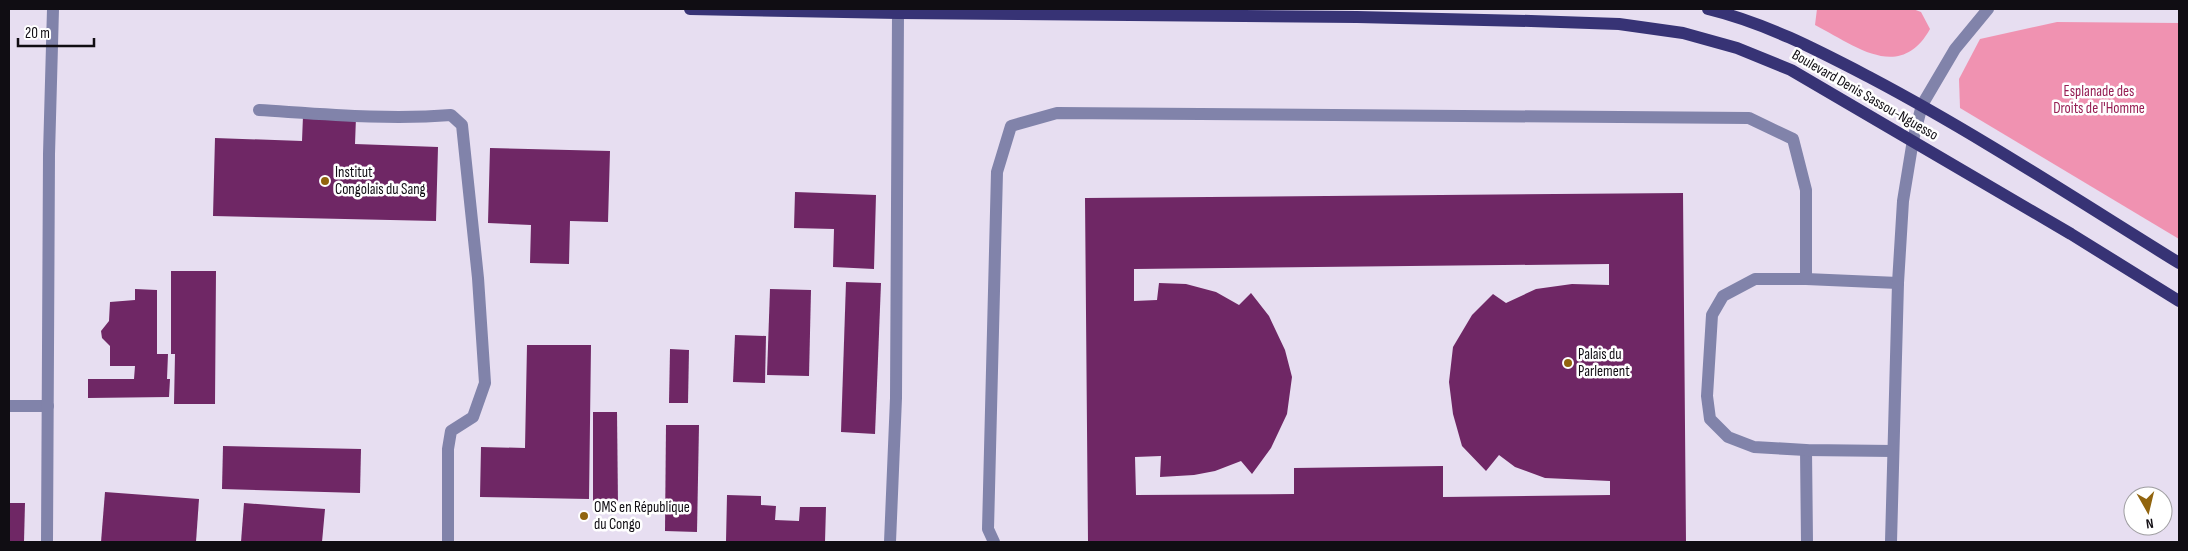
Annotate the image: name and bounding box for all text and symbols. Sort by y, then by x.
scale bar [18,15,94,47]
text: 20 m [25,24,50,43]
street label: Boulevard Denis Sassou-Nguesso [1788,45,1942,145]
park label: Esplanade des Droits de l'Homme [2053,82,2145,118]
place label: Institut Congolais du Sang [335,163,426,199]
marker: Institut Congolais du Sang [319,175,331,187]
place label: Palais du Parlement [1578,345,1630,381]
marker: Palais du Parlement [1562,357,1574,369]
north arrow [2123,486,2173,536]
place label: OMS en République du Congo [594,498,690,534]
marker: OMS en République du Congo [578,510,590,522]
text: N [2145,514,2155,532]

